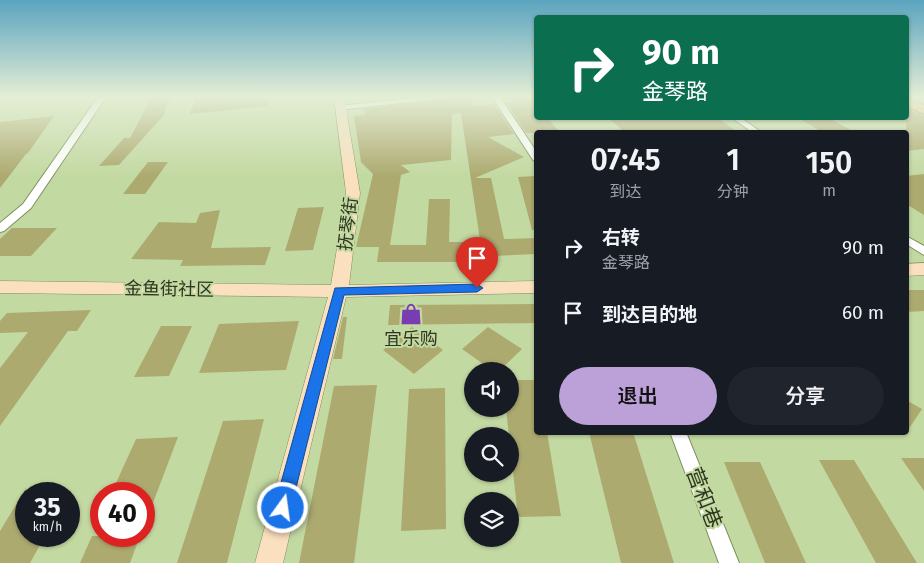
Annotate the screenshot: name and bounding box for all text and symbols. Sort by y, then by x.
text: 90 m [642,31,720,73]
icon: right [559,35,624,100]
text: 金琴路 [642,78,708,105]
text: 07:45 [591,142,660,178]
text: 1 [726,142,740,178]
text: 150 [806,145,852,181]
text: m [822,181,836,200]
text: 到达 [609,182,642,201]
text: 分钟 [717,182,749,201]
street label: 抚琴街 [334,196,362,252]
text: 右转 [602,226,640,249]
icon: right [559,234,587,262]
text: 90 m [842,236,884,259]
pin [456,237,498,288]
icon: arrive [463,244,491,272]
text: 金琴路 [602,253,650,272]
street label: 金鱼街社区 [124,277,214,301]
icon: arrive [559,299,587,327]
shop icon: 宜乐购 [398,301,424,327]
text: 60 m [842,301,884,324]
text: 到达目的地 [602,303,697,326]
place label: 宜乐购 [384,328,438,350]
map controls [464,362,519,547]
button: sound [464,362,519,417]
button: 退出 [559,367,717,425]
button: 分享 [727,367,884,425]
button: search [464,427,519,482]
street label: 营和巷 [681,464,727,532]
position arrow [256,481,308,533]
speed limit sign: 40 [90,482,155,547]
button: layers [464,492,519,547]
text: 35 [34,493,61,523]
text: km/h [33,520,62,534]

